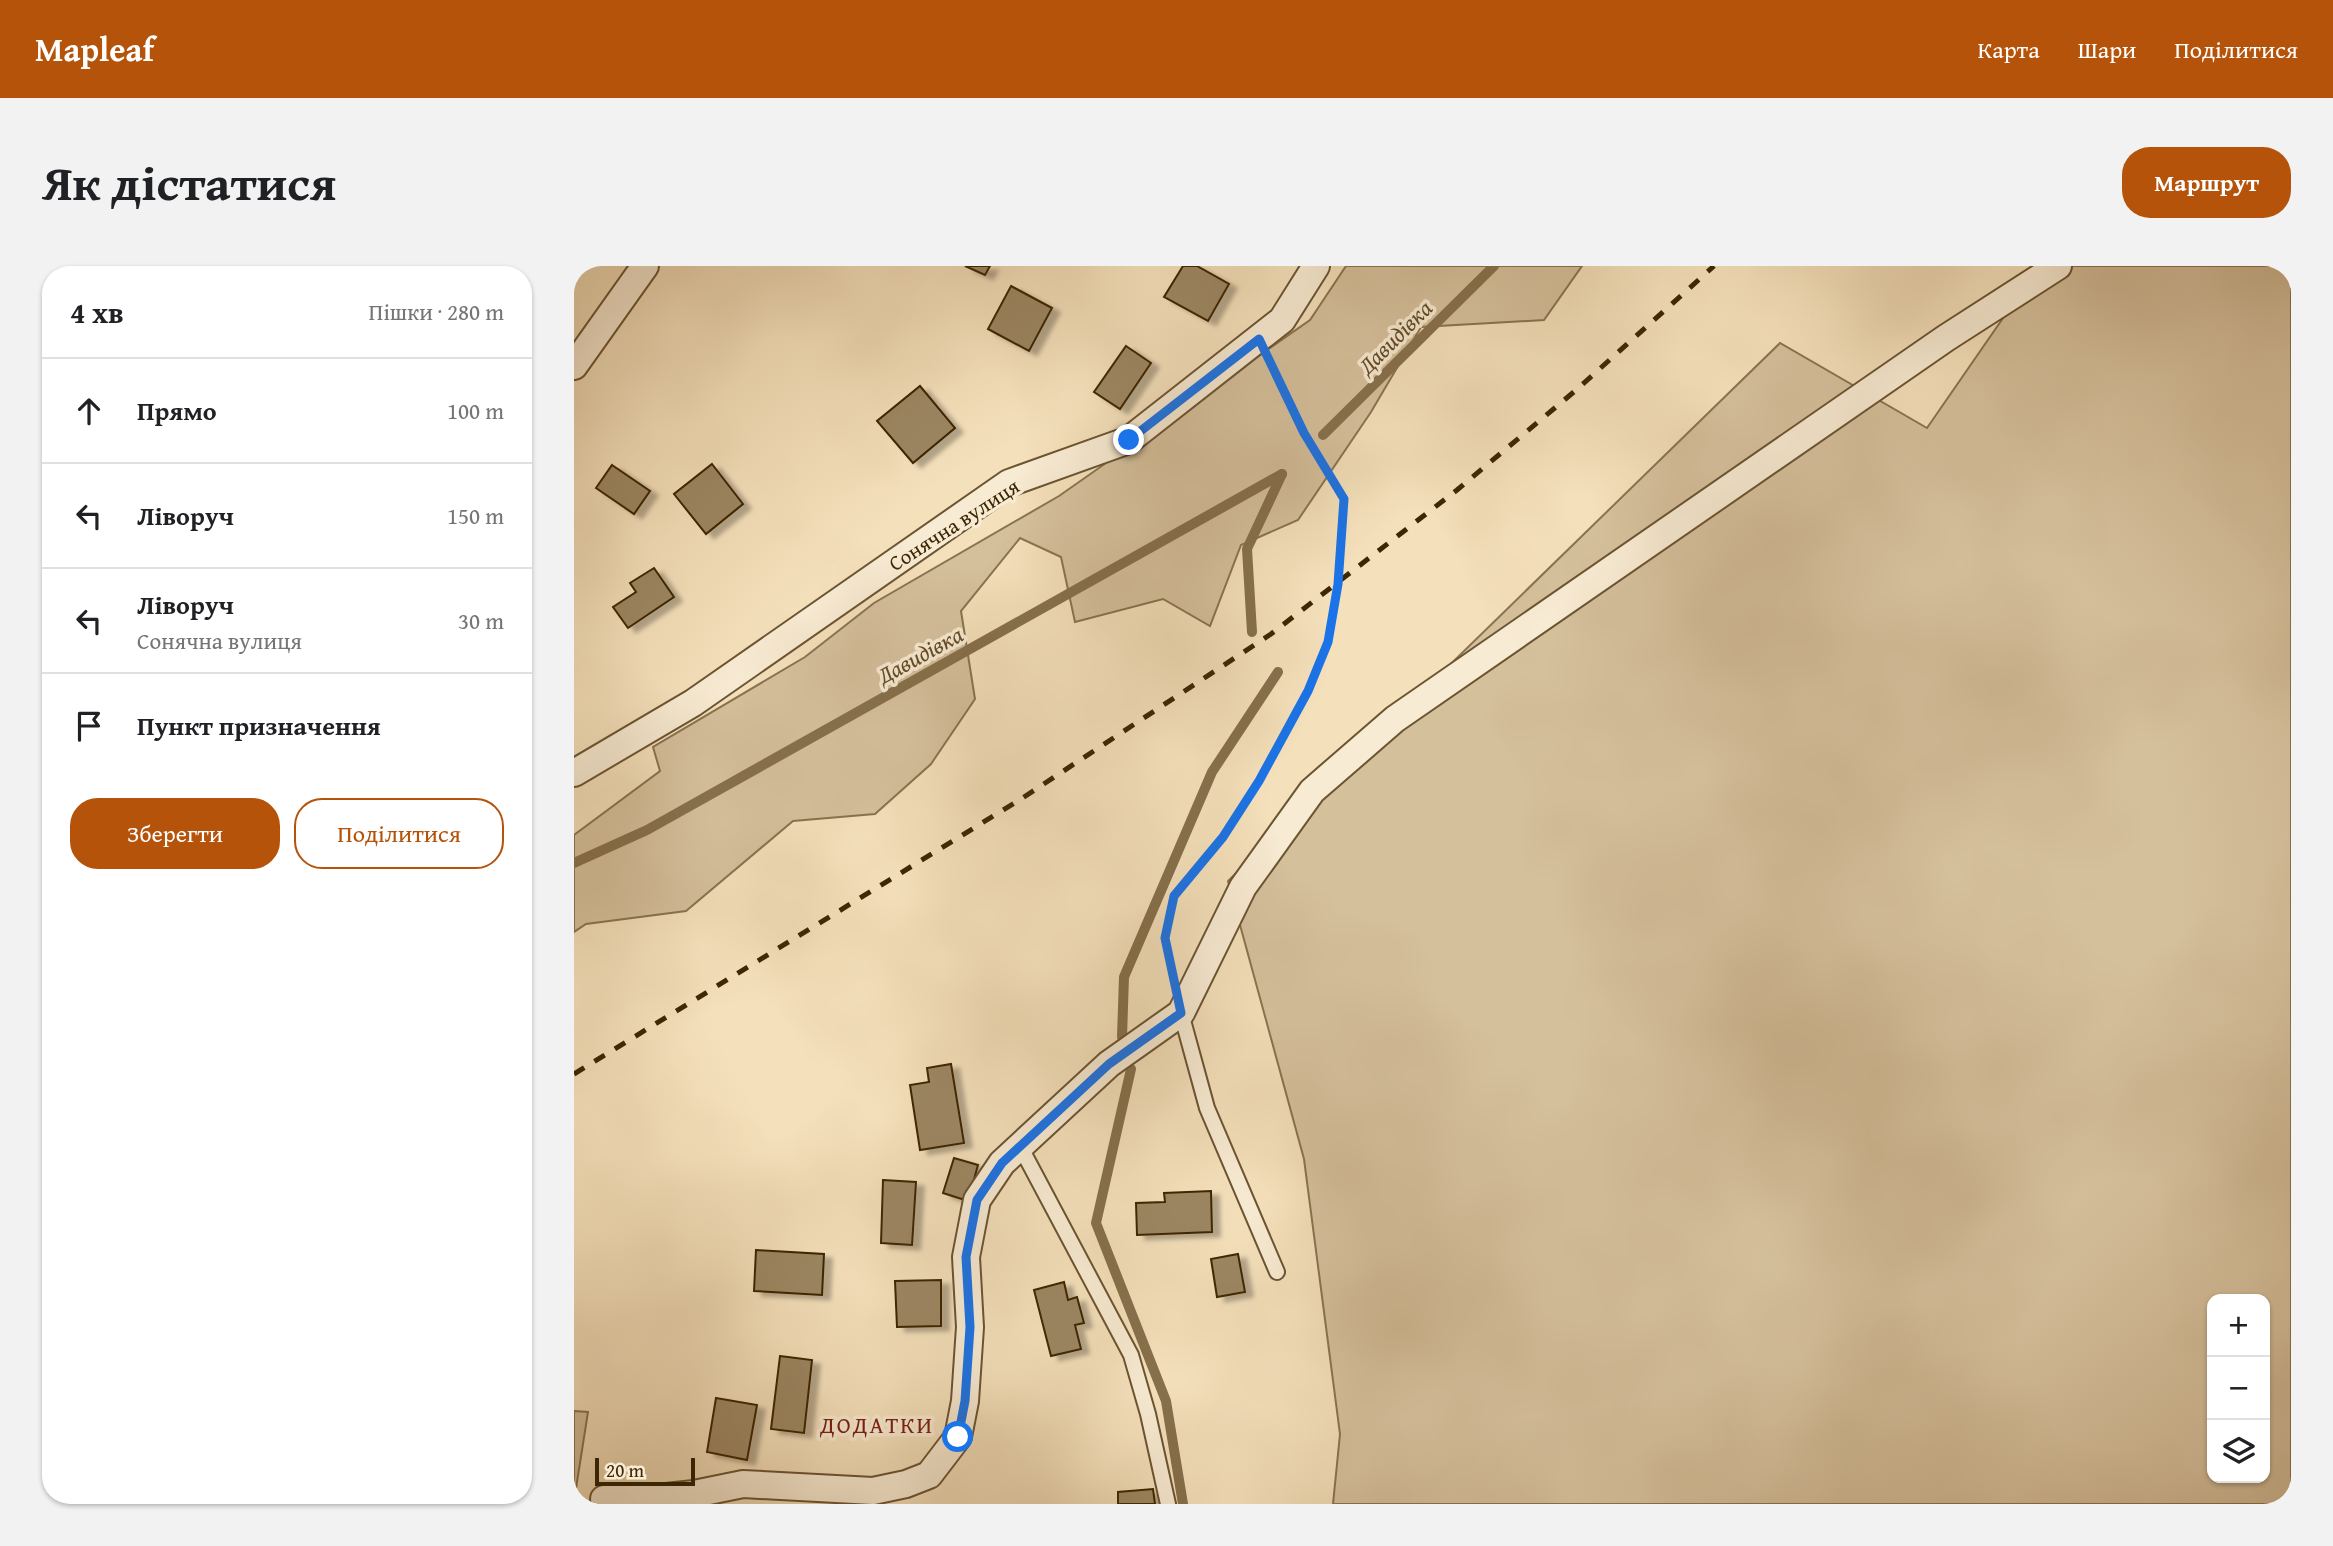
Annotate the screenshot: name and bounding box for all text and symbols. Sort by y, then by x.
text: Mapleaf [35,25,154,73]
text: Карта [1977,32,2040,67]
text: Шари [2078,32,2136,67]
text: Поділитися [2174,32,2298,67]
text: Як дістатися [42,146,336,218]
button: Маршрут [2122,147,2291,218]
text: 4 хв [70,290,124,334]
water label: Давидівка [1349,292,1440,383]
text: Пішки · 280 m [369,295,504,328]
text: Прямо [137,391,217,430]
icon: ahead [70,392,108,430]
text: 100 m [447,394,504,427]
route end [1113,424,1144,455]
street label: Сонячна вулиця [882,470,1026,579]
text: Ліворуч [137,496,234,535]
icon: left [70,497,108,535]
text: 150 m [447,499,504,532]
text: Ліворуч [137,585,234,624]
icon: left [70,602,108,640]
text: 30 m [458,604,504,637]
water label: Давидівка [869,617,969,693]
text: Сонячна вулиця [137,624,302,657]
text: Пункт призначення [137,706,381,745]
icon: arrive [70,707,108,745]
button: Зберегти [70,798,280,869]
button: Поділитися [294,798,504,869]
map controls [2207,1294,2270,1483]
button: + [2207,1294,2270,1357]
button: − [2207,1357,2270,1420]
district label: ДОДАТКИ [819,1408,934,1441]
button: layers [2207,1420,2270,1483]
route start [942,1421,973,1452]
scale bar [595,1455,695,1487]
text: 20 m [606,1456,644,1484]

